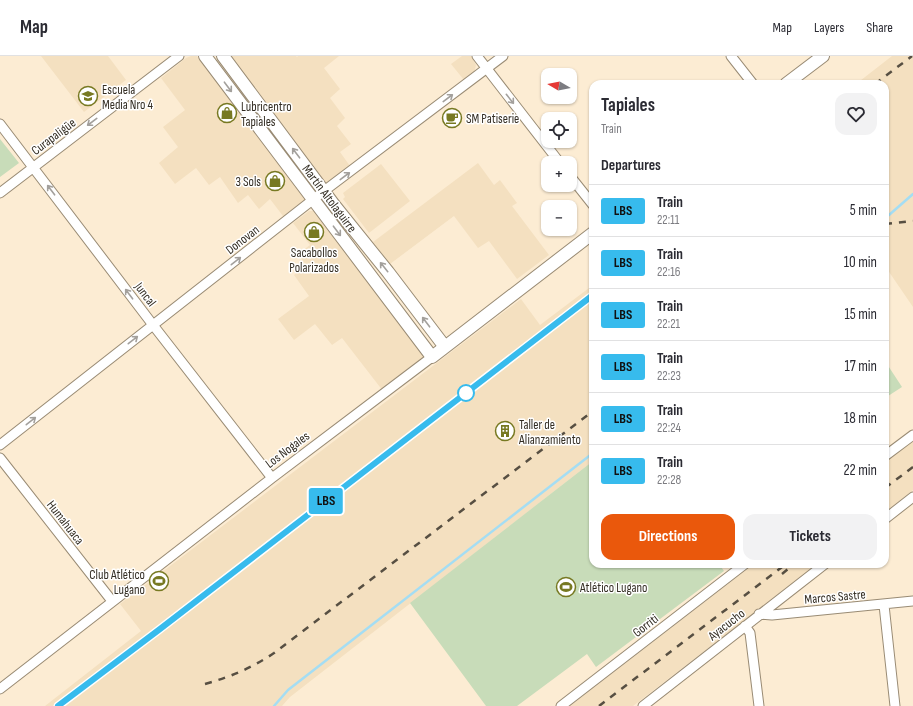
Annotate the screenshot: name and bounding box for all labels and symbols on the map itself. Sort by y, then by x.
north arrow [541,68,577,104]
one-way arrow [224,81,233,92]
place label: Escuela Media Nro 4 [102,82,153,113]
school or university icon: Escuela Media Nro 4 [77,85,99,107]
one-way arrow [443,93,454,102]
one-way arrow [506,94,515,105]
place label: Lubricentro Tapiales [241,99,292,130]
shop icon: Lubricentro Tapiales [216,102,238,124]
cafe icon: SM Patiserie [441,107,463,129]
place label: SM Patiserie [466,111,519,127]
street label: Curapaligüe [28,115,79,159]
one-way arrow [87,118,98,126]
one-way arrow [291,148,300,159]
street label: Martín Altolaguirre [298,161,360,236]
shop icon: 3 Sols [264,170,286,192]
one-way arrow [339,172,350,180]
place label: 3 Sols [235,174,261,190]
one-way arrow [47,185,55,196]
shop icon: Sacabollos Polarizados [303,221,325,243]
street label: Donovan [223,222,263,258]
one-way arrow [333,226,341,237]
place label: Sacabollos Polarizados [289,245,339,276]
one-way arrow [230,256,241,265]
one-way arrow [380,261,388,272]
street label: Juncal [130,279,159,310]
one-way arrow [125,288,134,299]
one-way arrow [422,317,430,328]
one-way arrow [128,336,139,345]
unlabelled marker [457,384,475,402]
one-way arrow [25,416,36,425]
place label: Taller de Alianzamiento [518,417,581,448]
building icon: Taller de Alianzamiento [494,420,516,442]
street label: Los Nogales [262,428,313,472]
line badge: LBS [303,488,349,514]
street label: Humahuaca [43,497,87,548]
place label: Club Atlético Lugano [89,567,145,598]
sports icon: Club Atlético Lugano [148,570,170,592]
sports icon: Atlético Lugano [555,576,577,598]
place label: Atlético Lugano [579,580,647,596]
street label: Marcos Sastre [804,586,866,608]
street label: Ayacucho [704,606,748,645]
street label: Gorriti [630,611,662,641]

